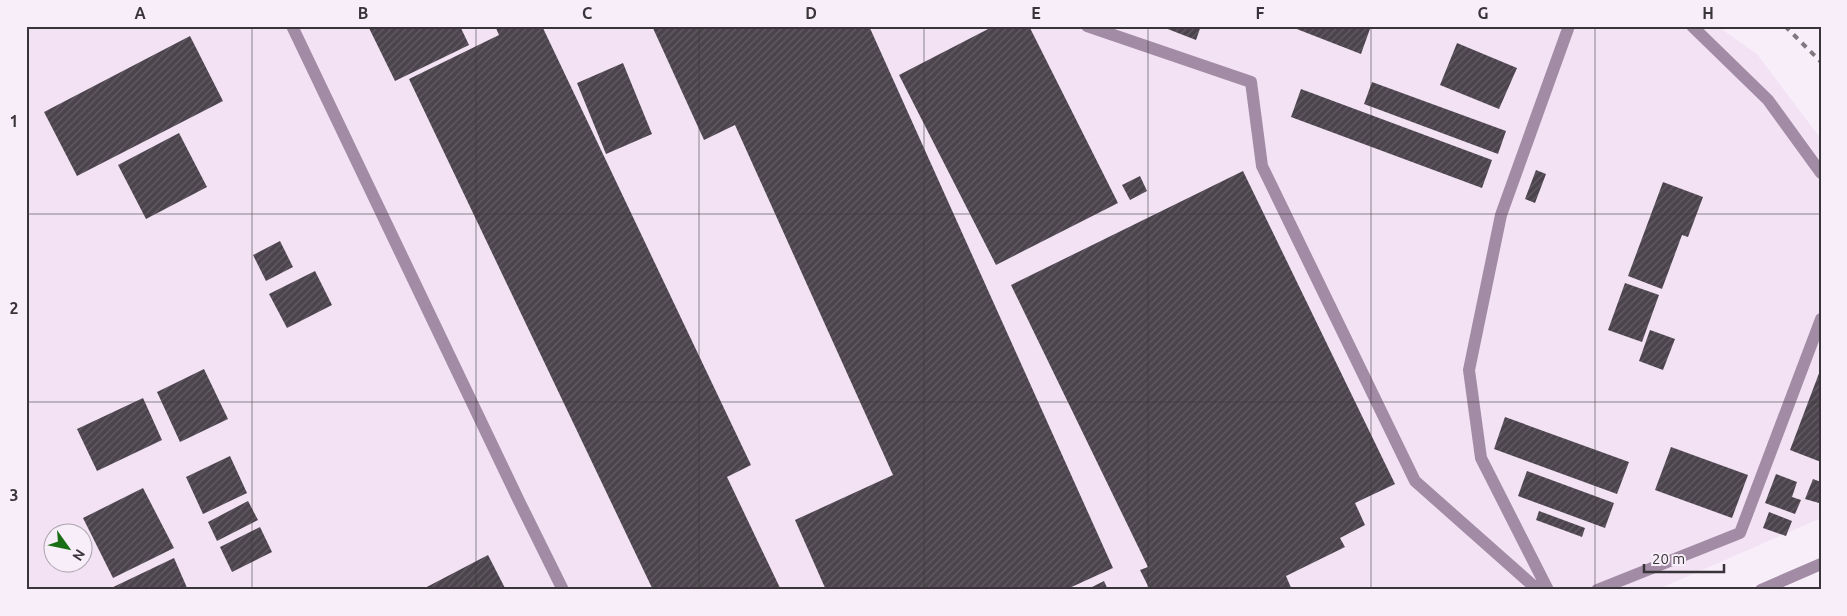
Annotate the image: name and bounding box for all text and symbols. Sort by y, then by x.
text: A [134,4,146,22]
text: B [358,4,368,22]
text: C [582,4,592,22]
text: D [805,4,817,22]
text: E [1031,4,1041,22]
text: F [1256,4,1265,22]
text: G [1477,4,1489,22]
text: H [1702,4,1714,22]
text: 1 [9,112,19,130]
text: 2 [9,299,19,317]
text: 3 [9,486,19,504]
north arrow [42,524,92,574]
scale bar [1644,541,1724,573]
text: N [69,546,88,564]
text: 20 m [1652,550,1685,567]

